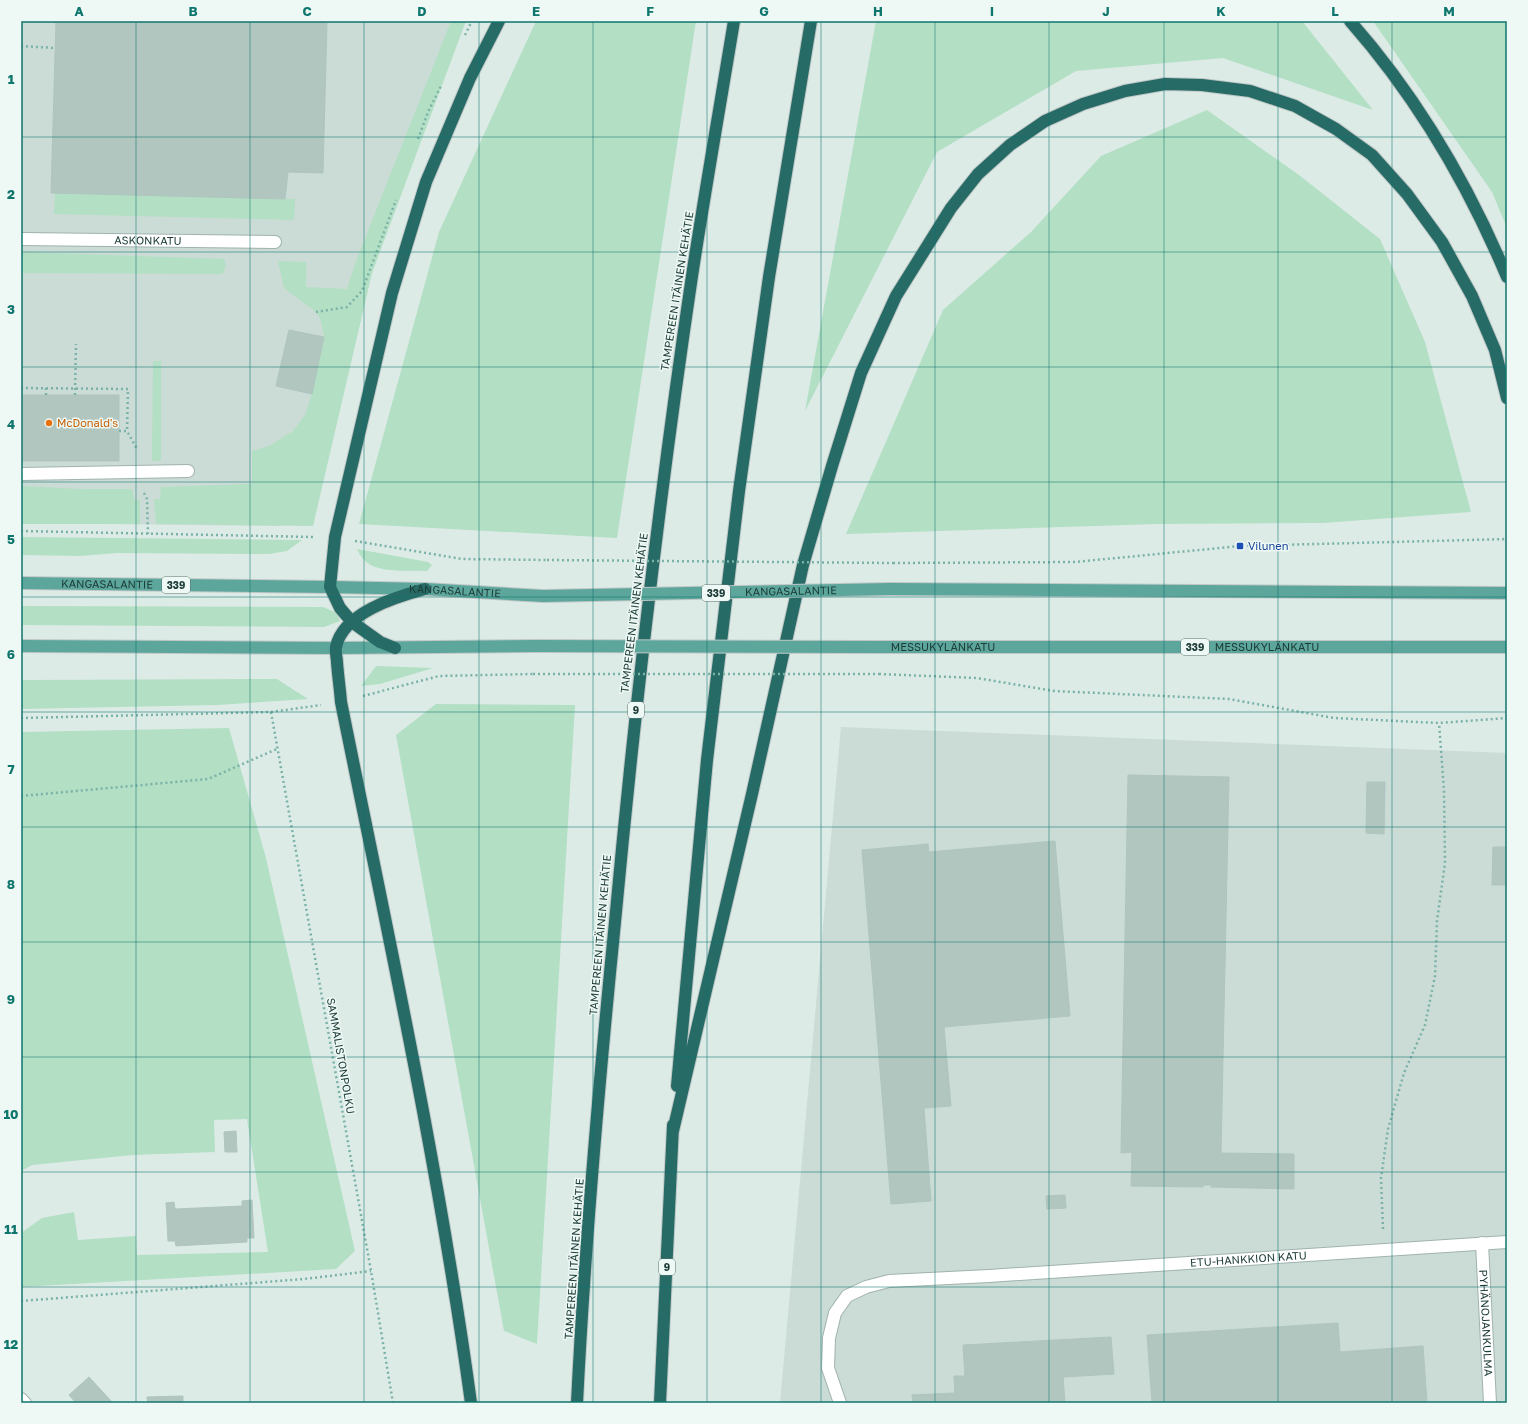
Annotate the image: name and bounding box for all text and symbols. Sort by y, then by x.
text: A [74,3,84,19]
text: B [188,3,198,19]
text: C [302,3,312,19]
text: D [417,3,427,19]
text: E [532,3,540,19]
text: F [646,3,654,19]
text: G [759,3,769,19]
text: H [873,3,883,19]
text: I [990,3,994,19]
text: J [1102,3,1110,19]
text: K [1216,3,1226,19]
text: L [1331,3,1339,19]
text: M [1443,3,1455,19]
text: 1 [8,71,15,87]
text: 2 [7,186,15,202]
street label: TAMPEREEN ITÄINEN KEHÄTIE [657,210,696,372]
street label: ASKONKATU [114,233,182,247]
text: 3 [7,301,15,317]
text: 4 [7,416,15,432]
place label: McDonald's [57,416,118,429]
marker: McDonald's [44,418,54,428]
text: 5 [7,531,15,547]
street label: TAMPEREEN ITÄINEN KEHÄTIE [617,532,650,694]
place label: Vilunen [1248,539,1288,552]
marker: Vilunen [1235,541,1245,551]
street label: KANGASALANTIE [61,577,153,591]
road number: 339 [162,577,190,593]
street label: KANGASALANTIE [409,582,502,600]
street label: KANGASALANTIE [745,583,837,598]
road number: 339 [702,585,730,601]
road number: 339 [1181,639,1209,655]
street label: MESSUKYLÄNKATU [891,640,995,653]
street label: MESSUKYLÄNKATU [1215,640,1319,653]
text: 6 [7,646,15,662]
road number: 9 [628,702,644,718]
text: 7 [7,761,15,777]
street label: TAMPEREEN ITÄINEN KEHÄTIE [586,854,613,1016]
text: 8 [7,876,15,892]
text: 9 [7,991,15,1007]
street label: SAMMALISTONPOLKU [325,997,358,1115]
text: 10 [3,1106,19,1122]
street label: TAMPEREEN ITÄINEN KEHÄTIE [561,1178,586,1340]
text: 11 [4,1221,18,1237]
street label: ETU-HANKKION KATU [1190,1248,1307,1269]
road number: 9 [659,1259,675,1275]
street label: PYHÄNOJANKULMA [1477,1269,1496,1377]
text: 12 [4,1336,18,1352]

